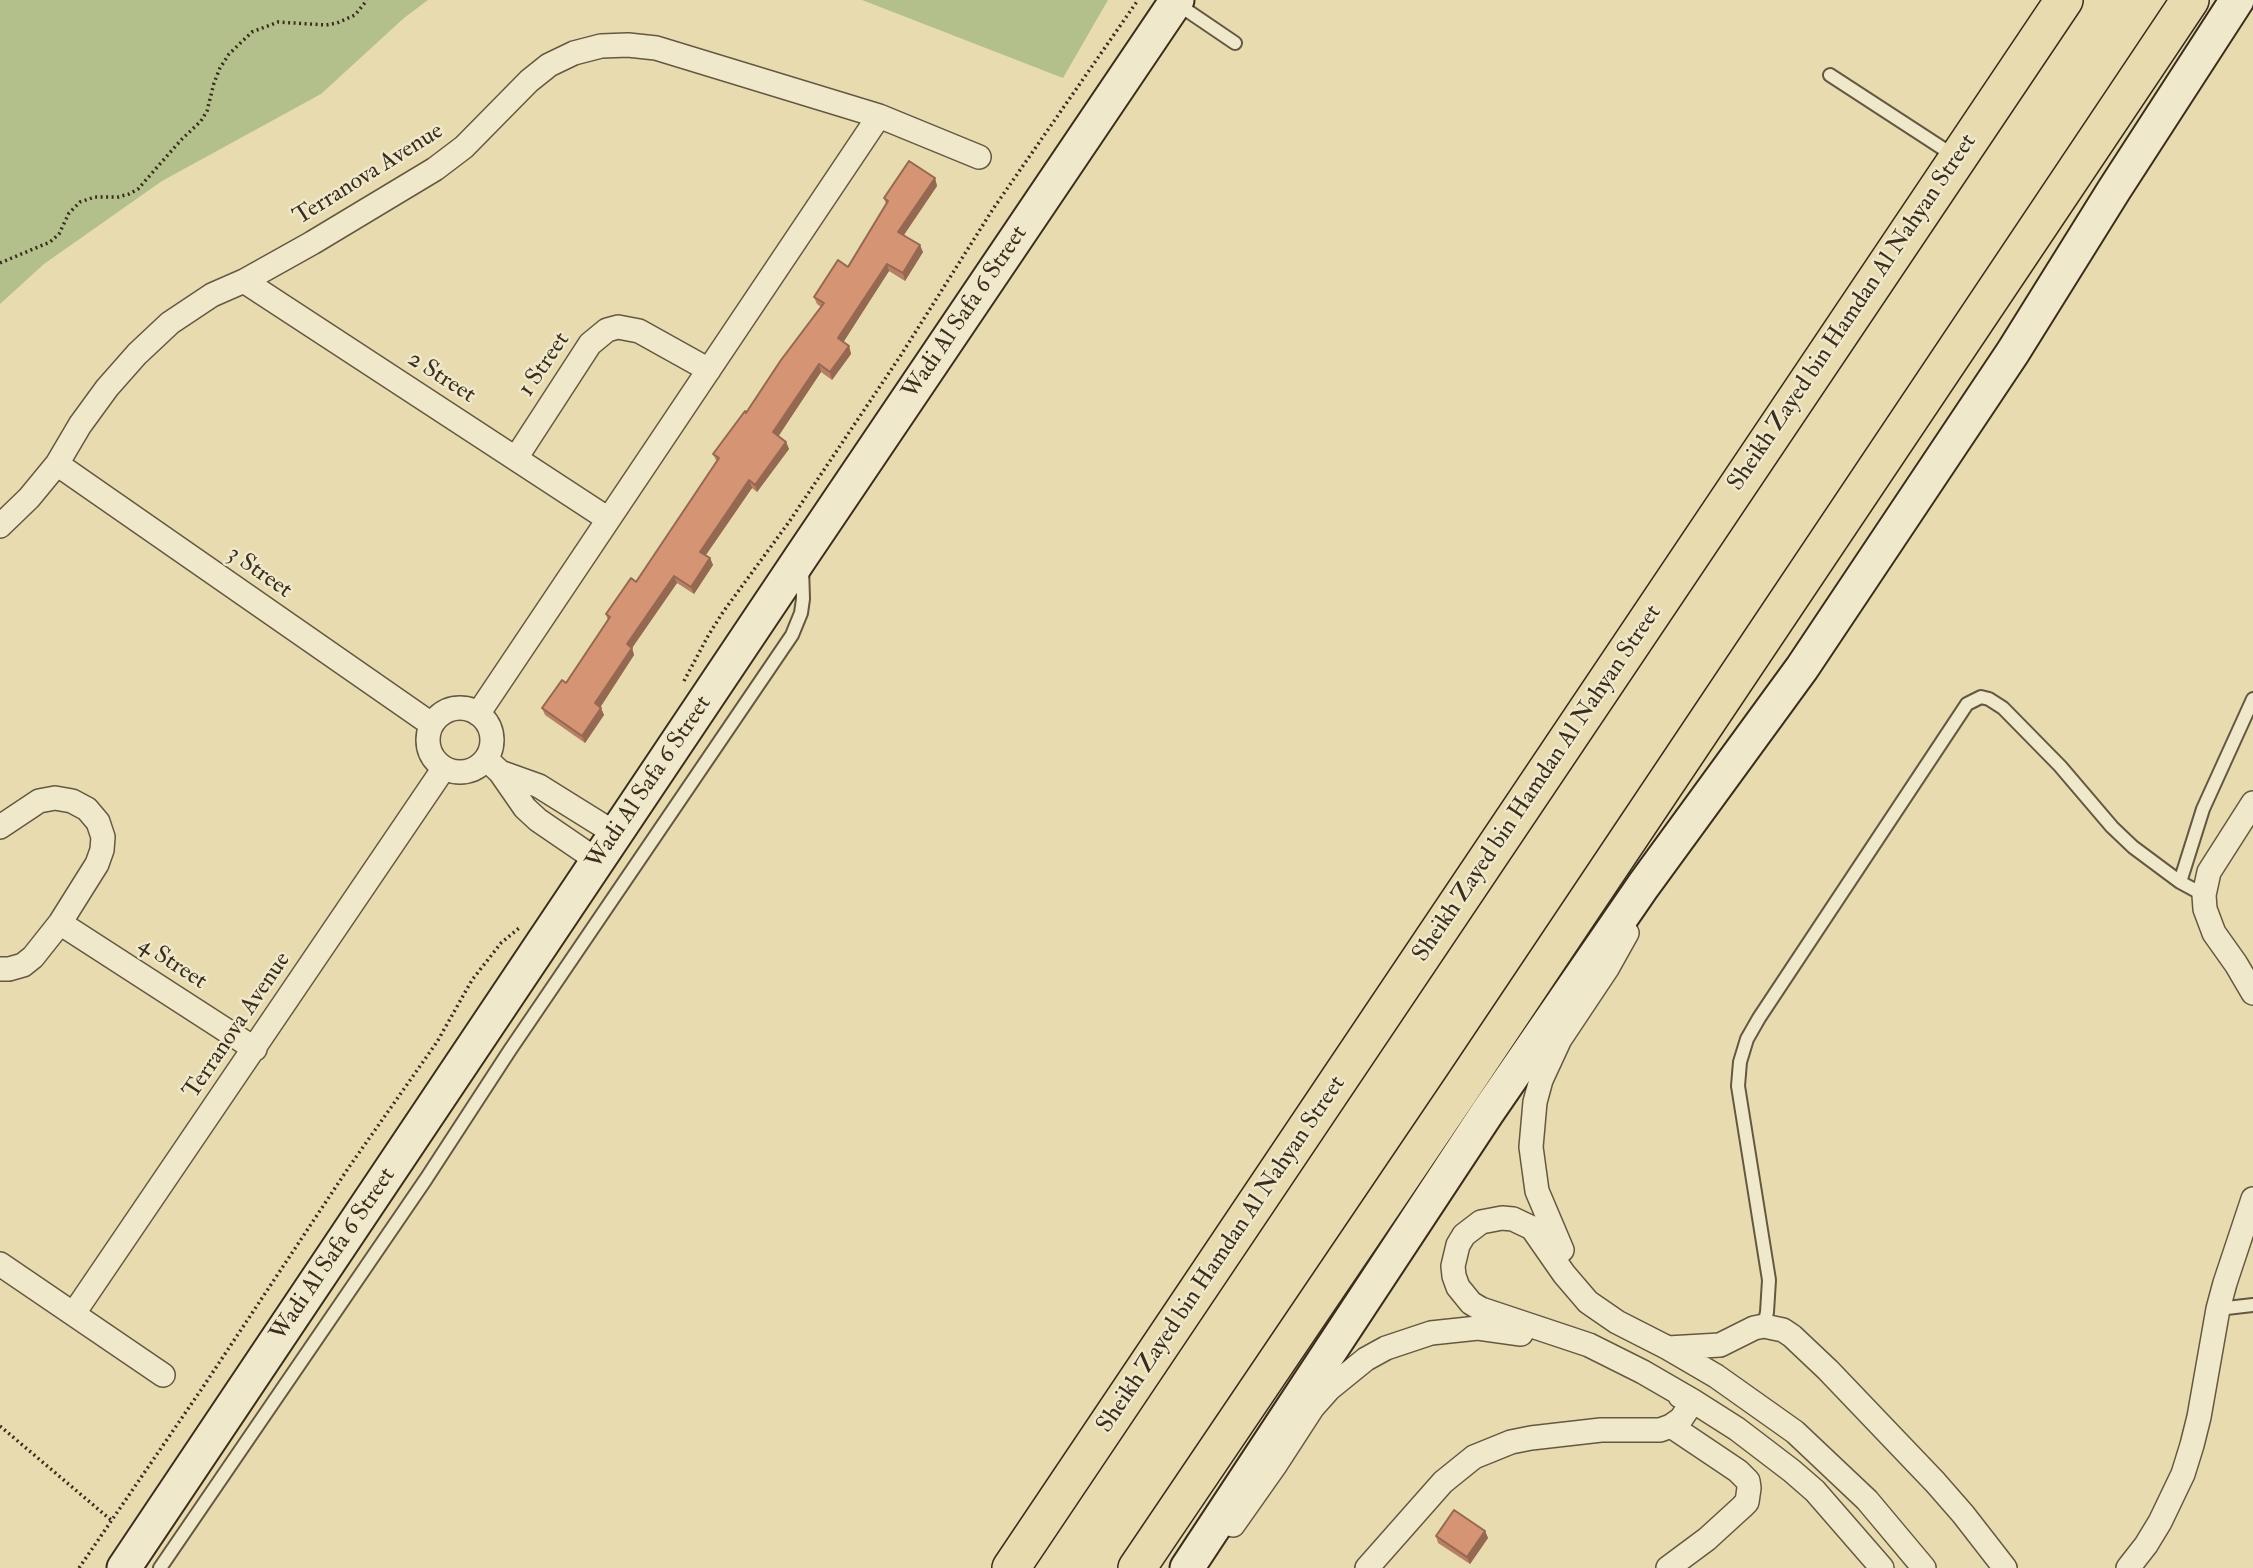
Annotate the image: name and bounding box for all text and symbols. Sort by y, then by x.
street label: Terranova Avenue [289,118,449,232]
street label: Sheikh Zayed bin Hamdan Al Nahyan Street [1722,129,1984,497]
street label: Wadi Al Safa 6 Street [897,221,1035,405]
street label: 1 Street [513,327,577,403]
street label: 2 Street [402,345,480,411]
street label: 3 Street [221,541,297,605]
street label: Sheikh Zayed bin Hamdan Al Nahyan Street [1407,600,1669,968]
street label: Wadi Al Safa 6 Street [581,691,719,875]
street label: 4 Street [132,931,212,997]
street label: Terranova Avenue [178,947,298,1105]
street label: Sheikh Zayed bin Hamdan Al Nahyan Street [1091,1071,1353,1439]
street label: Wadi Al Safa 6 Street [265,1163,403,1347]

